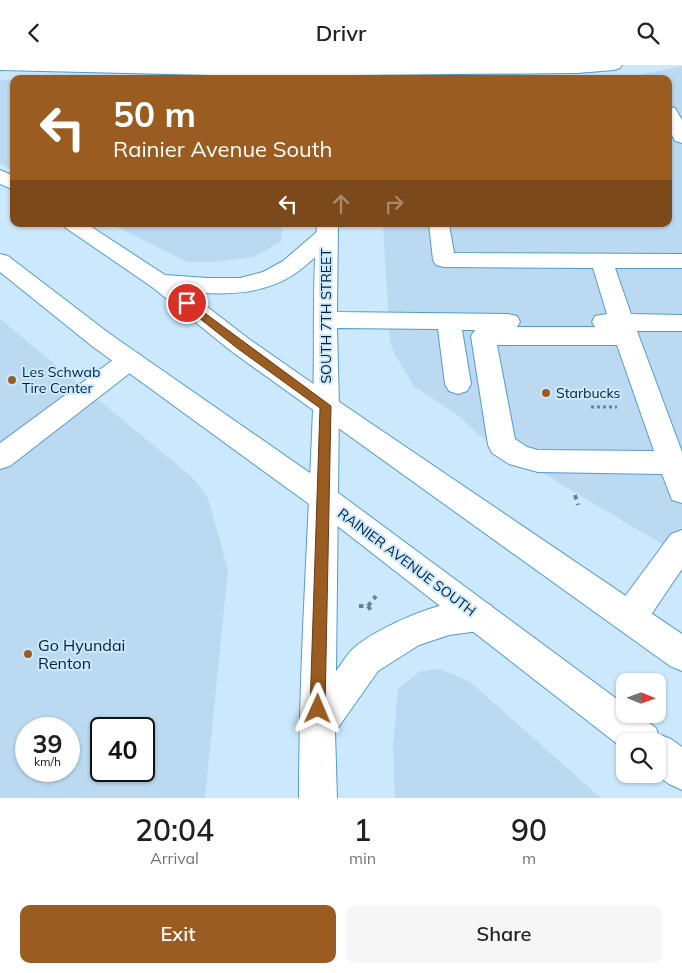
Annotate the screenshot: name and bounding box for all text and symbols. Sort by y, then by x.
icon: back [20,19,48,47]
text: Drivr [316,19,366,47]
icon: search [634,19,662,47]
text: 50 m [113,92,196,136]
icon: left [30,95,95,160]
text: Rainier Avenue South [113,135,332,163]
icon: left [274,190,302,218]
icon: ahead [327,190,355,218]
icon: right [380,190,408,218]
street label: SOUTH 7TH STREET [317,248,335,384]
pin [166,282,208,324]
icon: arrive [173,289,201,317]
place label: Les Schwab Tire Center [22,363,100,397]
marker: Les Schwab Tire Center [6,374,18,386]
place label: Starbucks [556,384,621,402]
marker: Starbucks [540,387,552,399]
street label: RAINIER AVENUE SOUTH [334,504,480,620]
place label: Go Hyundai Renton [38,635,125,673]
marker: Go Hyundai Renton [22,648,34,660]
north arrow [616,673,666,723]
map controls [616,673,666,783]
position arrow [291,682,343,734]
speed limit sign: 40 [90,717,155,782]
text: 39 [32,728,63,759]
button: search [616,733,666,783]
text: km/h [34,754,61,769]
text: 20:04 [135,811,214,849]
text: 1 [354,811,372,849]
text: 90 [511,811,547,849]
text: Arrival [150,848,199,868]
text: min [349,848,376,868]
text: m [522,848,536,868]
button: Exit [20,905,336,963]
button: Share [346,905,662,963]

